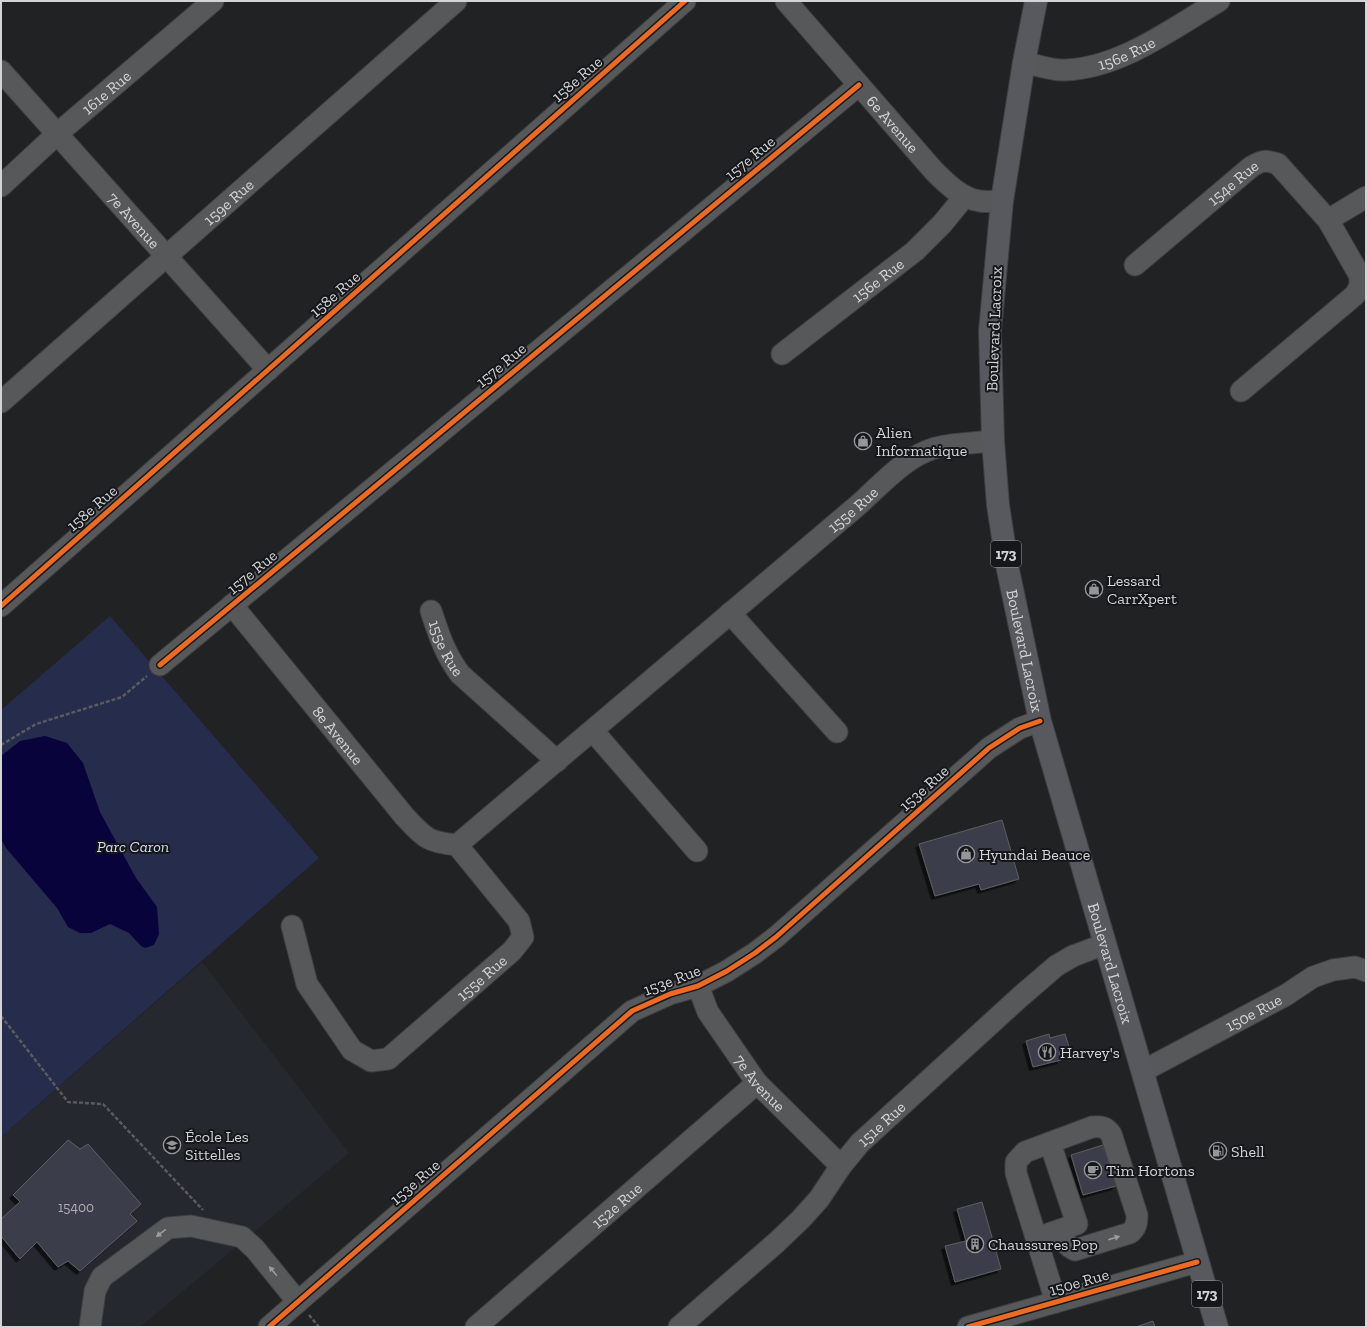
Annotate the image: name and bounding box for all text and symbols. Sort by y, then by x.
street label: 156e Rue [1096,32,1158,74]
street label: 158e Rue [548,52,606,106]
street label: 161e Rue [78,66,135,118]
street label: 6e Avenue [863,91,923,157]
street label: 157e Rue [721,132,779,184]
street label: 154e Rue [1204,155,1262,209]
street label: 159e Rue [199,175,257,229]
street label: 7e Avenue [104,188,164,252]
street label: 156e Rue [848,254,907,306]
street label: Boulevard Lacroix [982,266,1006,392]
street label: 158e Rue [306,267,364,321]
street label: 157e Rue [472,339,530,391]
place label: Alien Informatique [876,423,967,460]
shop icon: Alien Informatique [853,431,873,451]
street label: 158e Rue [63,481,121,535]
street label: 155e Rue [824,482,882,536]
road number: 173 [991,541,1021,567]
street label: 157e Rue [223,546,281,598]
place label: Lessard CarrXpert [1107,571,1177,608]
shop icon: Lessard CarrXpert [1084,579,1104,599]
street label: Boulevard Lacroix [1003,588,1047,714]
street label: 155e Rue [425,618,468,680]
street label: 8e Avenue [309,702,368,768]
street label: 153e Rue [895,761,953,815]
park label: Parc Caron [97,837,169,856]
shop icon: Hyundai Beauce [956,844,976,864]
place label: Hyundai Beauce [979,845,1090,864]
street label: Boulevard Lacroix [1084,900,1137,1026]
street label: 155e Rue [453,951,511,1004]
street label: 153e Rue [641,960,703,1000]
street label: 150e Rue [1222,990,1285,1035]
restaurant icon: Harvey's [1037,1042,1057,1062]
place label: Harvey's [1060,1043,1120,1062]
street label: 7e Avenue [731,1051,790,1115]
street label: 151e Rue [853,1097,909,1150]
place label: École Les Sittelles [185,1127,249,1164]
school or university icon: École Les Sittelles [162,1135,182,1155]
fuel station icon: Shell [1208,1141,1228,1161]
place label: Shell [1231,1142,1265,1161]
street label: 153e Rue [386,1155,444,1209]
cafe icon: Tim Hortons [1083,1160,1103,1180]
place label: Tim Hortons [1106,1161,1195,1180]
street label: 152e Rue [587,1178,645,1232]
house number: 15400 [58,1199,94,1216]
one-way arrow [156,1229,167,1237]
building icon: Chaussures Pop [965,1234,985,1254]
place label: Chaussures Pop [988,1235,1098,1254]
one-way arrow [1108,1235,1120,1241]
street label: 150e Rue [1047,1264,1111,1300]
one-way arrow [269,1266,278,1277]
road number: 173 [1192,1281,1222,1307]

